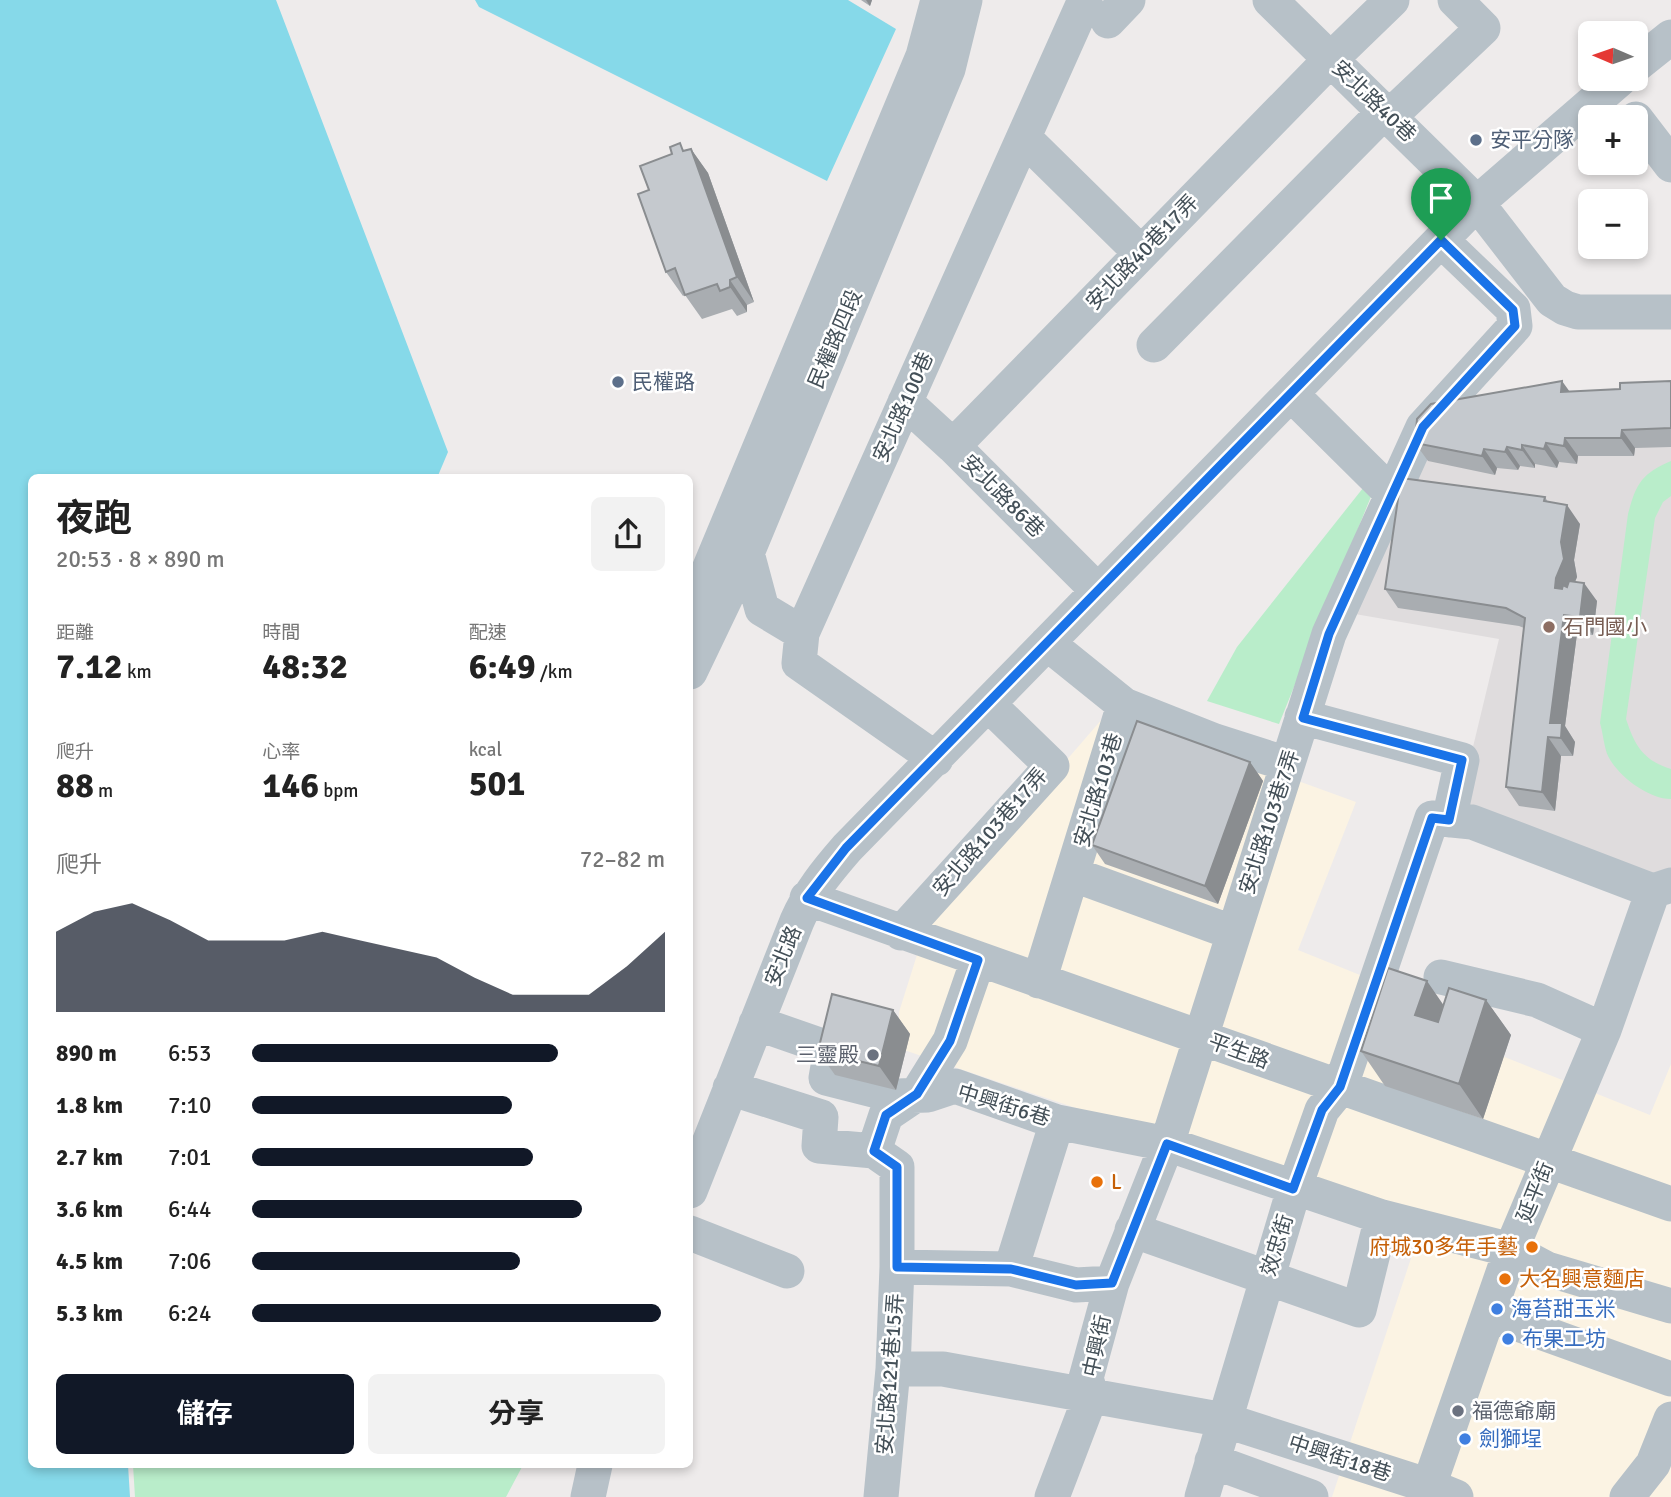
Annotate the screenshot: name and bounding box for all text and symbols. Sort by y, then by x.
north arrow [1578,21,1648,91]
map controls [1578,21,1648,259]
street label: 安北路40巷 [1327,55,1421,147]
button: + [1578,105,1648,175]
place label: 安平分隊 [1490,127,1574,153]
marker: 安平分隊 [1468,132,1484,148]
pin [1411,168,1471,240]
icon: arrive [1422,179,1460,217]
street label: 安北路40巷17弄 [1080,189,1204,315]
button: − [1578,189,1648,259]
street label: 民權路四段 [803,286,867,392]
street label: 安北路100巷 [867,348,939,466]
place label: 民權路 [632,369,695,395]
marker: 民權路 [610,374,626,390]
street label: 安北路86巷 [956,449,1050,543]
text: 夜跑 [56,495,132,542]
button: share [591,497,665,571]
text: 20:53 · 8 × 890 m [56,545,225,574]
place label: 石門國小 [1563,614,1647,640]
marker: 石門國小 [1541,619,1557,635]
text: 距離 [56,621,94,645]
text: 時間 [262,621,300,645]
text: 配速 [469,621,507,645]
text: 7.12 [56,645,123,688]
text: 48:32 [262,645,348,688]
text: 6:49 [469,645,536,688]
text: km [123,660,152,684]
text: /km [536,660,573,684]
street label: 安北路103巷 [1068,730,1128,850]
text: kcal [469,738,502,762]
text: 爬升 [56,740,94,764]
text: 心率 [262,740,300,764]
street label: 安北路103巷7弄 [1233,746,1305,898]
text: 501 [469,762,525,805]
street label: 安北路103巷17弄 [927,762,1053,902]
text: 88 [56,764,94,807]
text: 146 [262,764,319,807]
text: m [94,779,113,803]
text: bpm [319,779,358,803]
text: 72–82 m [580,845,665,874]
text: 爬升 [56,850,102,879]
street label: 安北路 [759,922,807,990]
street label: 平生路 [1205,1028,1273,1074]
text: 890 m [56,1039,117,1068]
text: 6:53 [168,1039,211,1068]
place label: 三靈殿 [796,1042,859,1068]
marker: 三靈殿 [865,1047,881,1063]
street label: 中興街6巷 [955,1079,1053,1131]
text: 1.8 km [56,1091,123,1120]
text: 7:10 [168,1091,211,1120]
text: 2.7 km [56,1143,123,1172]
text: 7:01 [168,1143,211,1172]
street label: 延平街 [1511,1158,1559,1226]
place label: L [1111,1169,1122,1195]
marker: L [1089,1174,1105,1190]
text: 3.6 km [56,1195,123,1224]
text: 6:44 [168,1195,211,1224]
street label: 效忠街 [1255,1211,1299,1279]
place label: 府城30多年手藝 [1369,1234,1518,1260]
marker: 府城30多年手藝 [1524,1239,1540,1255]
text: 4.5 km [56,1247,123,1276]
text: 7:06 [168,1247,211,1276]
place label: 大名興意麵店 [1519,1266,1645,1292]
marker: 大名興意麵店 [1497,1271,1513,1287]
street label: 安北路121巷15弄 [871,1292,909,1456]
place label: 海苔甜玉米 [1511,1296,1616,1322]
text: 5.3 km [56,1299,123,1328]
text: 6:24 [168,1299,211,1328]
marker: 海苔甜玉米 [1489,1301,1505,1317]
street label: 中興街 [1078,1312,1116,1380]
place label: 布果工坊 [1522,1326,1606,1352]
marker: 布果工坊 [1500,1331,1516,1347]
button: 儲存 [56,1374,354,1454]
button: 分享 [368,1374,665,1454]
place label: 福德爺廟 [1472,1398,1556,1424]
marker: 福德爺廟 [1450,1403,1466,1419]
place label: 劍獅埕 [1479,1426,1542,1452]
street label: 中興街18巷 [1285,1429,1395,1487]
marker: 劍獅埕 [1457,1431,1473,1447]

